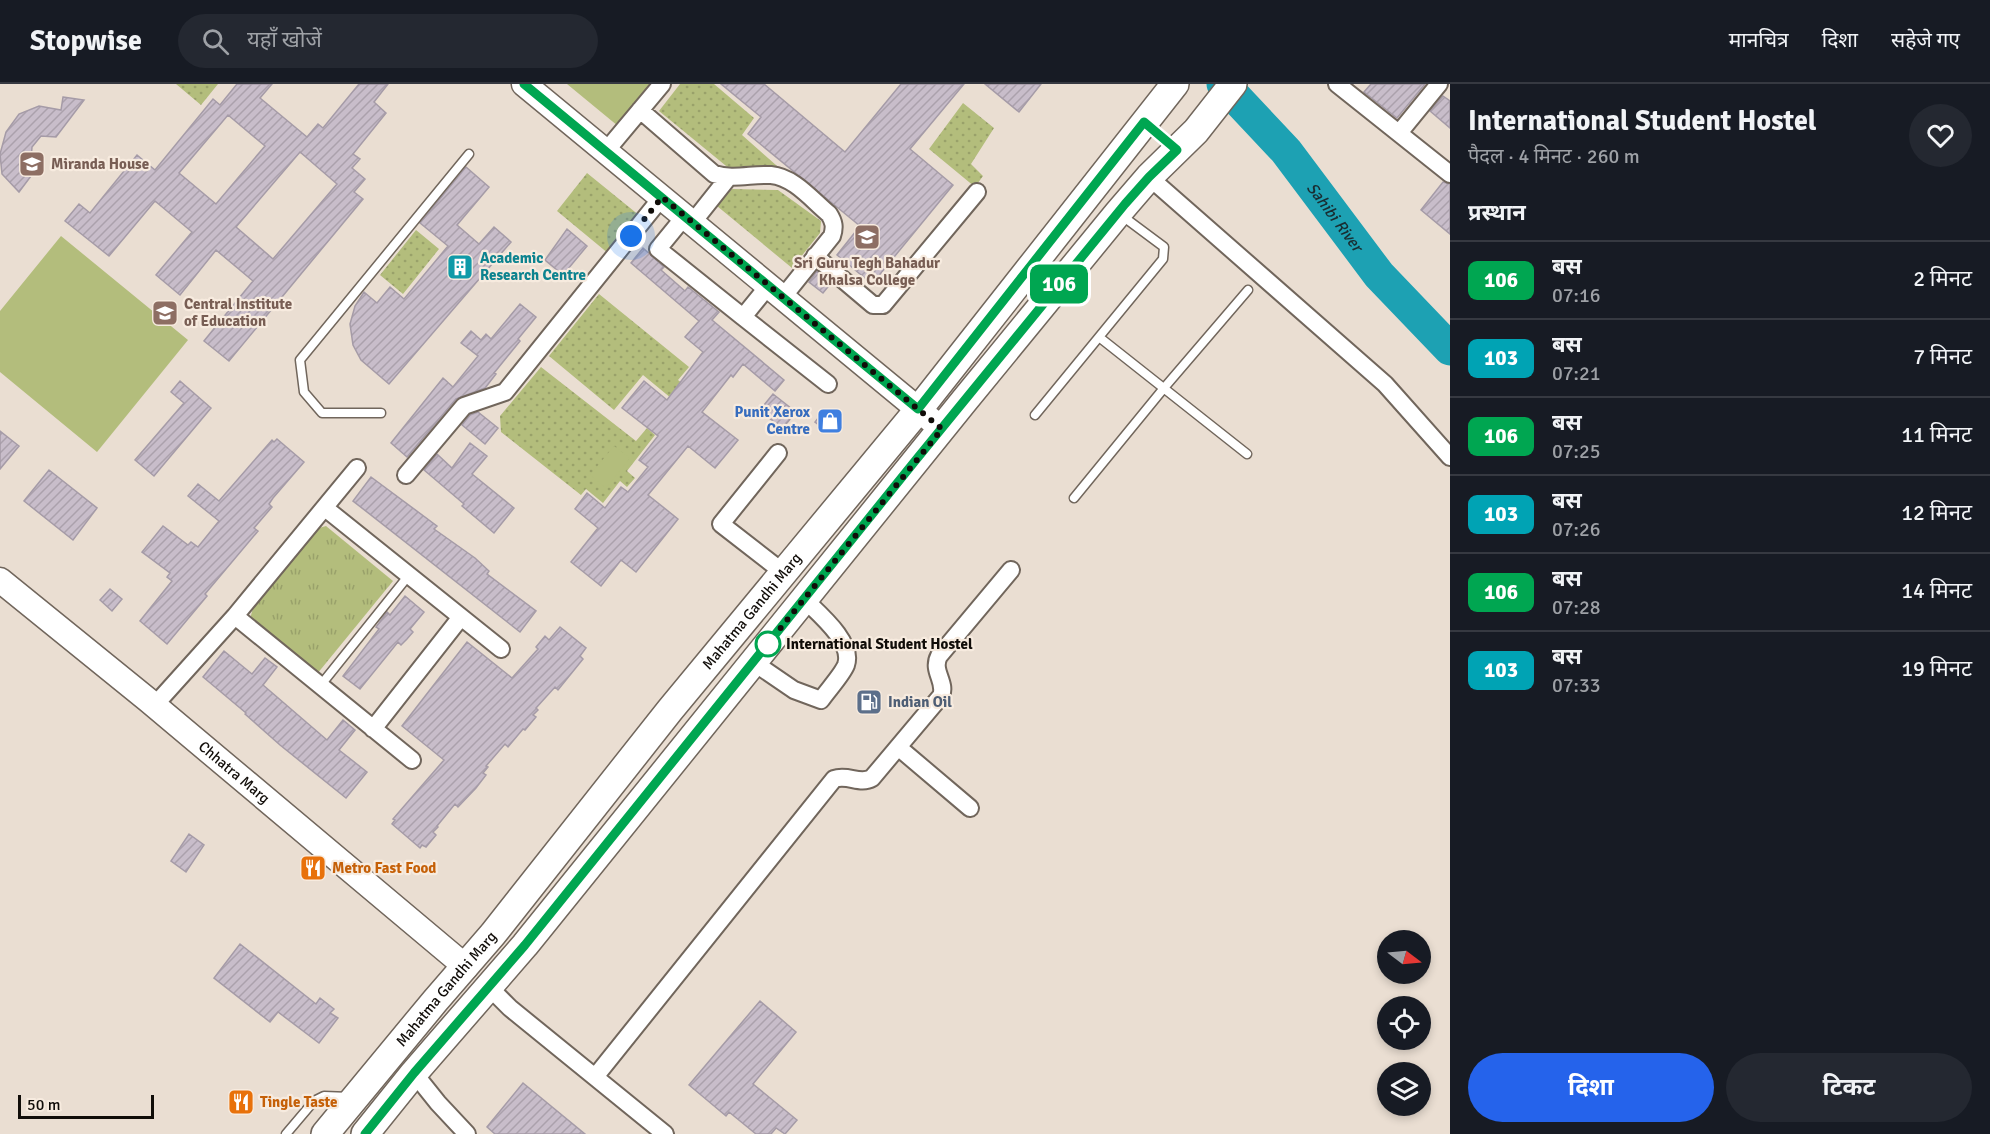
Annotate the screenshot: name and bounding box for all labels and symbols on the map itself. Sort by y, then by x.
school or university icon: Miranda House [17,149,47,179]
place label: Miranda House [51,155,149,173]
water label: Sahibi River [1302,179,1368,257]
your location [616,221,646,251]
school or university icon: Sri Guru Tegh Bahadur Khalsa College [852,222,882,252]
place label: Academic Research Centre [480,249,586,284]
building icon: Academic Research Centre [445,252,475,282]
place label: Sri Guru Tegh Bahadur Khalsa College [794,254,940,289]
line badge: 106 [1024,264,1094,304]
place label: Central Institute of Education [184,295,292,330]
school or university icon: Central Institute of Education [150,298,180,328]
place label: Punit Xerox Centre [735,403,811,438]
shop icon: Punit Xerox Centre [815,406,845,436]
street label: Mahatma Gandhi Marg [698,549,805,673]
marker: International Student Hostel [755,631,781,657]
place label: International Student Hostel [786,635,973,653]
fuel station icon: Indian Oil [854,687,884,717]
place label: Indian Oil [888,693,952,711]
street label: Chhatra Marg [195,737,273,807]
restaurant icon: Metro Fast Food [298,853,328,883]
place label: Metro Fast Food [332,859,436,877]
street label: Mahatma Gandhi Marg [392,928,500,1050]
north arrow [1377,930,1431,984]
restaurant icon: Tingle Taste [226,1087,256,1117]
scale bar [18,1092,154,1120]
place label: Tingle Taste [260,1093,338,1111]

